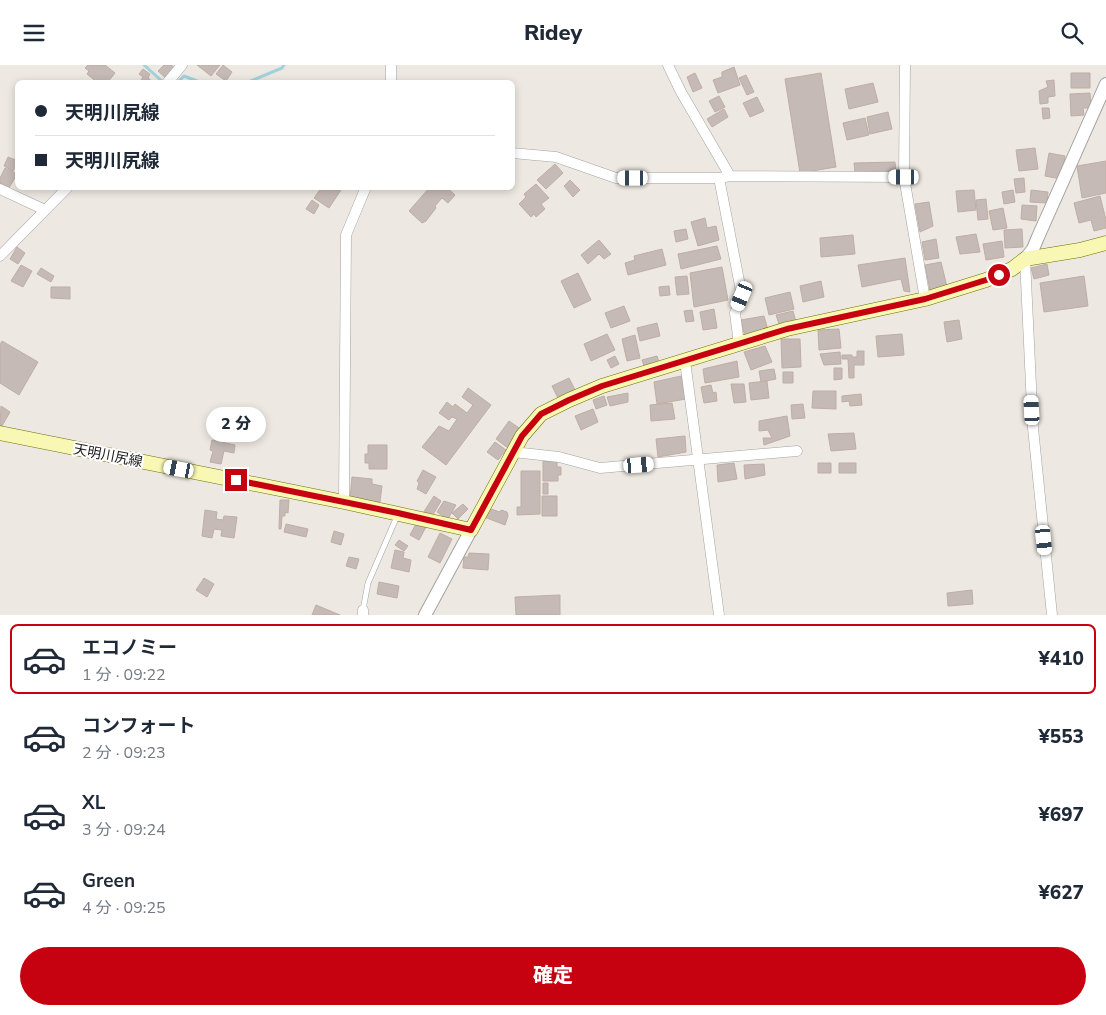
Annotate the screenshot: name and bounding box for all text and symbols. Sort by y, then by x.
text: Ridey [524,18,582,48]
icon: menu [20,19,48,47]
icon: search [1058,19,1086,47]
text: 天明川尻線 [65,100,160,126]
text: 天明川尻線 [65,148,160,174]
car [889,170,919,185]
car [618,171,648,186]
route start [988,264,1010,286]
car [729,279,754,313]
car [1023,395,1040,425]
callout: 2 分 [206,407,266,443]
text: 2 分 [221,413,251,435]
street label: 天明川尻線 [72,439,144,471]
car [623,456,654,474]
car [162,459,195,479]
route end [225,469,247,491]
car [1034,524,1053,556]
text: エコノミー [82,635,177,661]
icon: car [22,637,67,682]
text: ¥410 [1038,646,1084,672]
text: 1 分 · 09:22 [82,664,166,686]
text: コンフォート [82,713,195,739]
icon: car [22,715,67,760]
text: ¥553 [1038,724,1084,750]
text: 2 分 · 09:23 [82,742,166,764]
text: XL [82,790,105,816]
icon: car [22,793,67,838]
text: ¥697 [1038,802,1084,828]
text: 3 分 · 09:24 [82,819,166,841]
text: Green [82,868,135,894]
icon: car [22,871,67,916]
text: ¥627 [1038,880,1084,906]
text: 4 分 · 09:25 [82,897,166,919]
button: 確定 [20,947,1086,1005]

